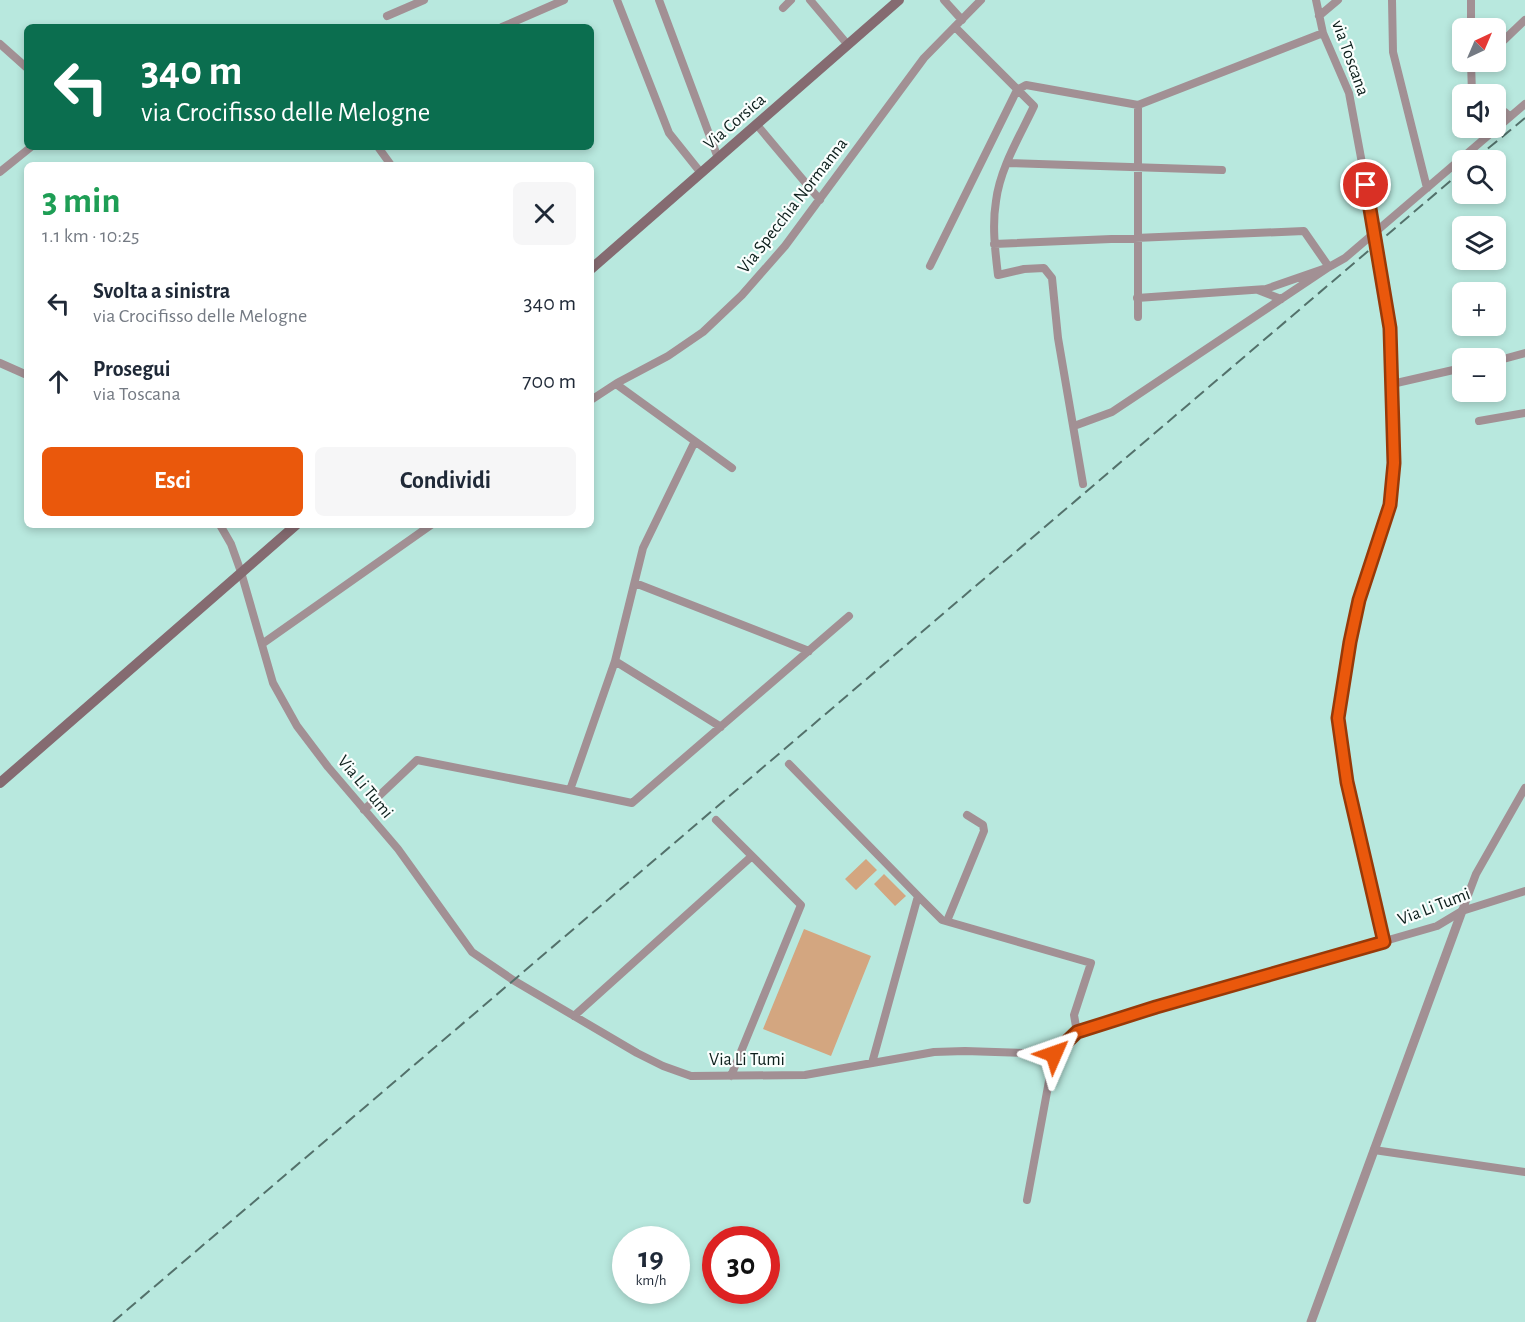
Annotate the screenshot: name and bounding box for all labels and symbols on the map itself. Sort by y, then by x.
street label: via Toscana [1328,18,1372,98]
north arrow [1452,18,1506,72]
street label: Via Corsica [701,90,769,154]
street label: Via Specchia Normanna [735,135,851,277]
pin [1340,159,1391,210]
street label: Via Li Tumi [334,752,396,822]
street label: Via Li Tumi [1395,885,1473,929]
position arrow [1022,1022,1086,1086]
street label: Via Li Tumi [709,1051,785,1069]
speed limit sign: 30 [702,1226,780,1304]

